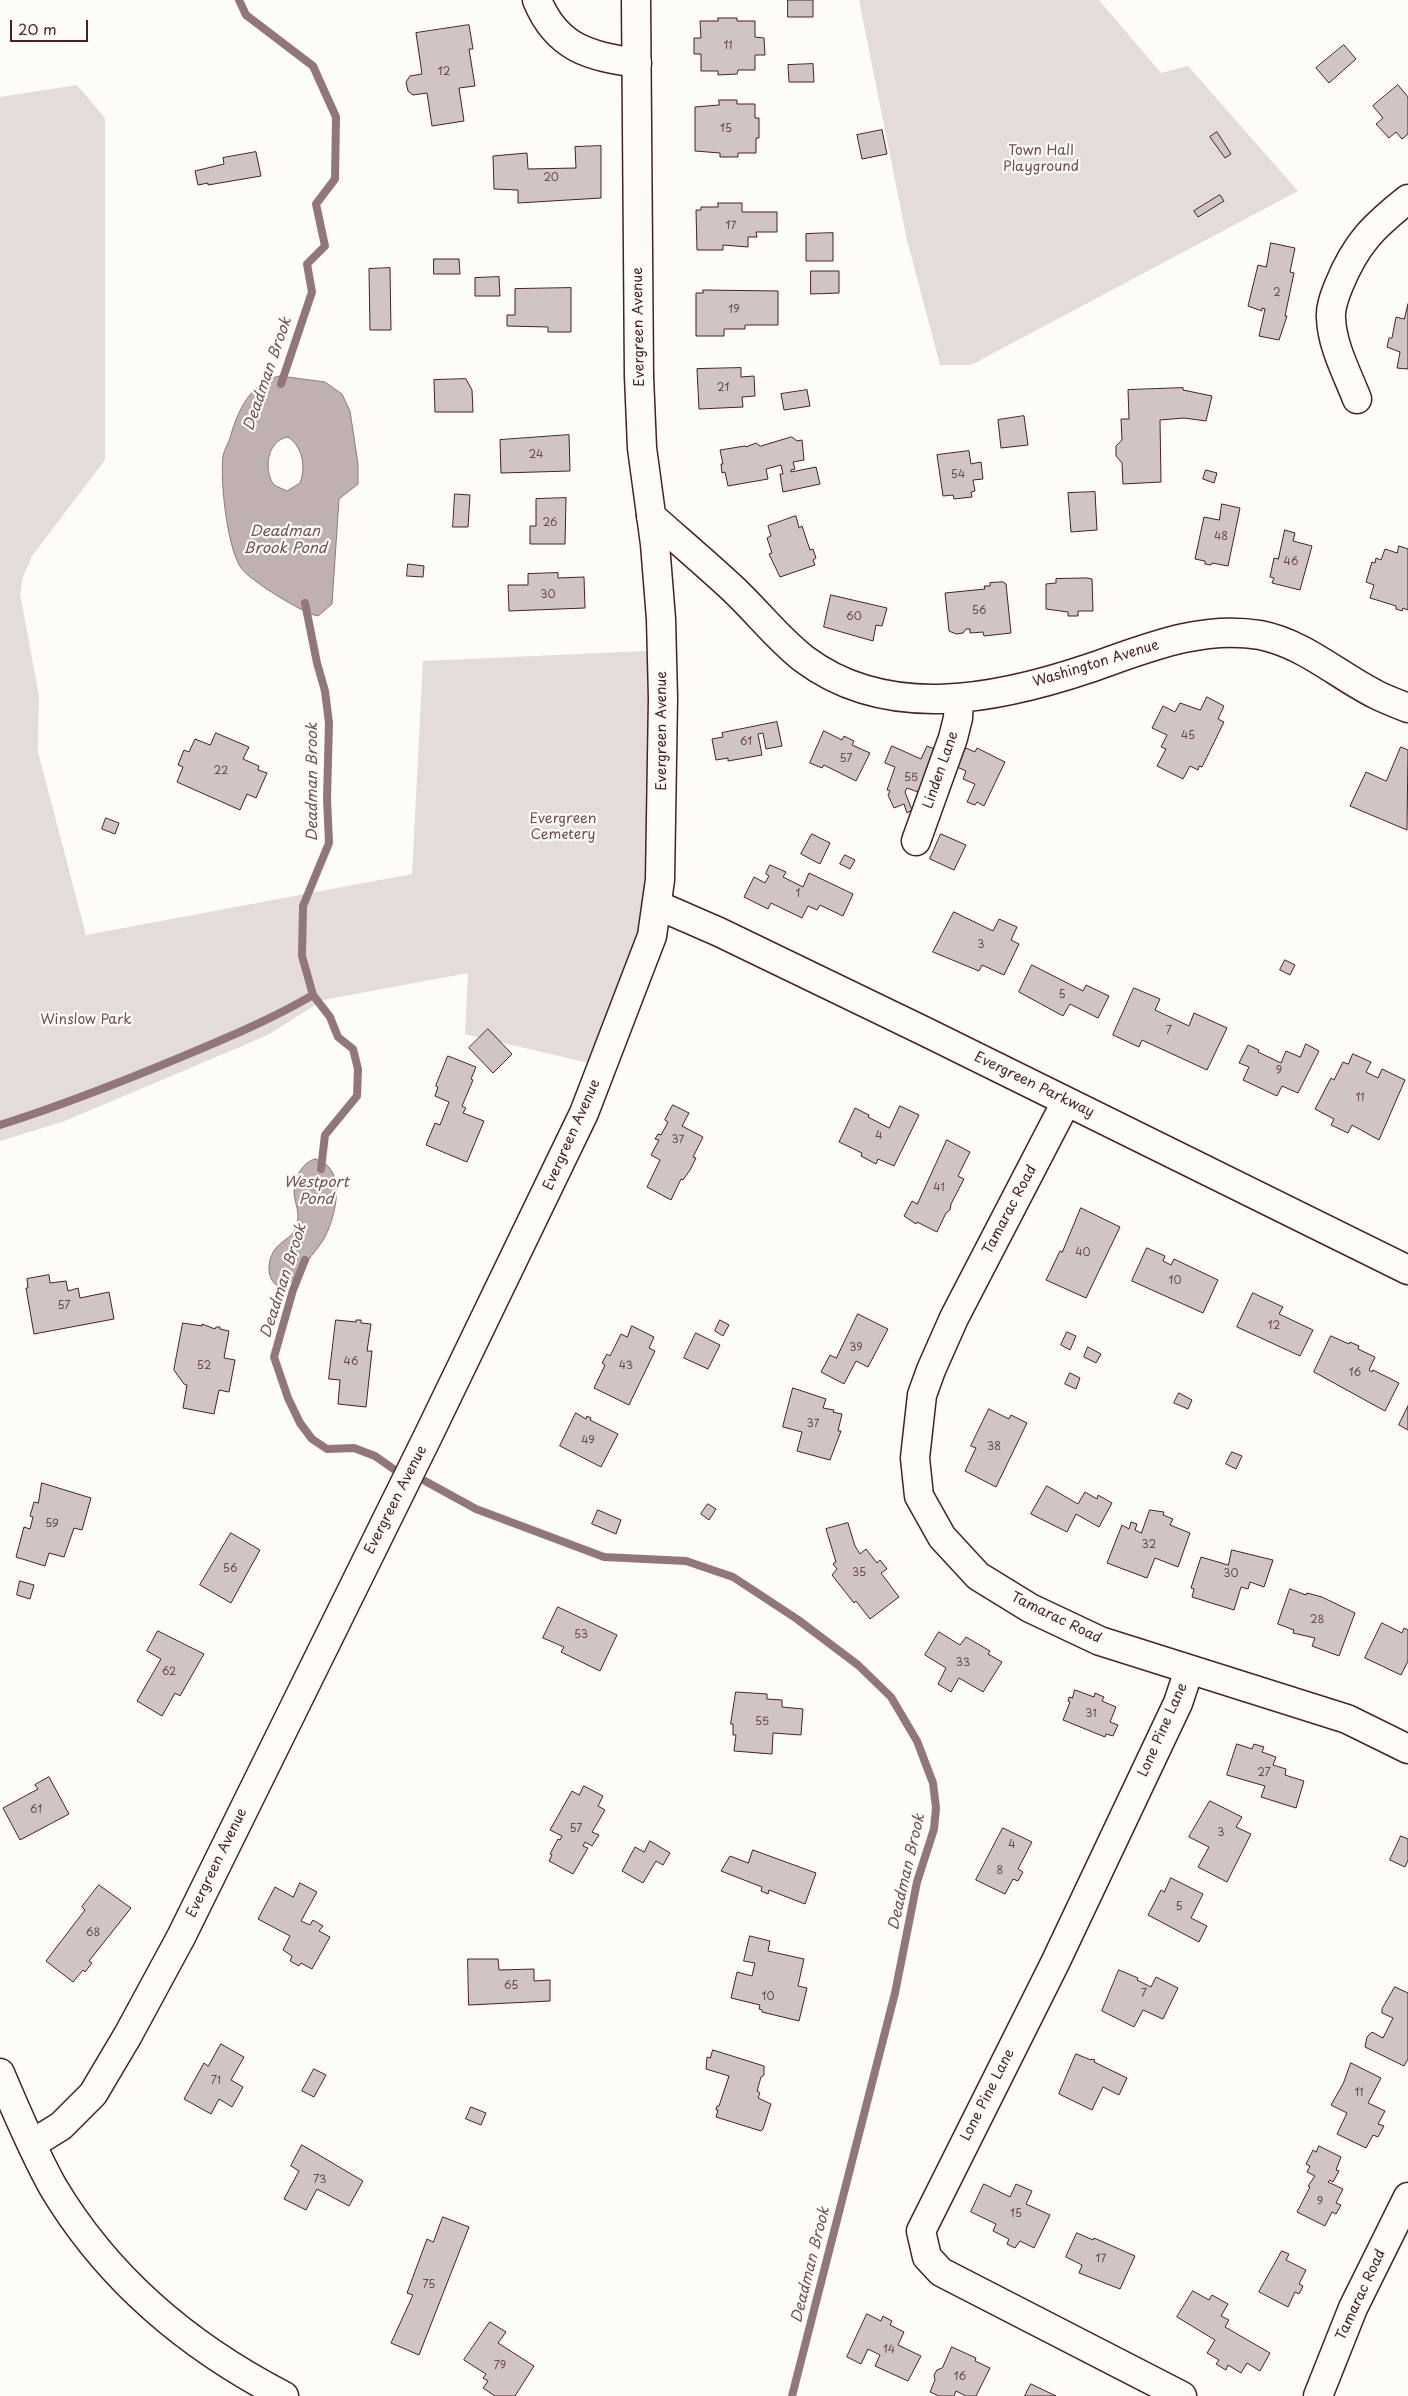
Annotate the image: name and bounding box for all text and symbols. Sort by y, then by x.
scale bar [12,10,90,42]
text: 20 m [18,17,57,40]
house number: 11 [723,39,733,53]
house number: 12 [438,65,450,79]
house number: 15 [720,122,732,136]
park label: Town Hall Playground [1003,143,1079,176]
house number: 20 [543,171,559,185]
house number: 17 [726,219,736,233]
street label: Evergreen Avenue [630,267,648,387]
house number: 2 [1273,286,1281,300]
house number: 19 [728,303,740,317]
water label: Deadman Brook [240,315,296,433]
house number: 21 [717,381,729,395]
house number: 24 [529,448,543,462]
house number: 54 [951,468,965,482]
house number: 26 [542,516,558,530]
water label: Deadman Brook Pond [243,523,327,558]
house number: 48 [1214,530,1228,544]
house number: 46 [1284,555,1298,569]
house number: 30 [540,588,556,602]
house number: 56 [972,604,986,618]
house number: 60 [846,610,862,624]
street label: Washington Avenue [1031,637,1161,691]
street label: Evergreen Avenue [654,671,670,791]
water label: Deadman Brook [304,723,322,841]
street label: Linden Lane [920,729,962,811]
house number: 45 [1181,729,1195,743]
house number: 61 [740,735,752,749]
house number: 57 [839,752,853,766]
house number: 22 [214,764,228,778]
house number: 55 [904,771,918,785]
park label: Evergreen Cemetery [529,811,597,844]
house number: 1 [796,887,800,901]
house number: 3 [977,938,985,952]
house number: 5 [1058,988,1066,1002]
park label: Winslow Park [40,1012,132,1028]
house number: 7 [1166,1024,1172,1038]
street label: Evergreen Parkway [971,1049,1097,1121]
house number: 9 [1276,1064,1282,1078]
street label: Evergreen Avenue [540,1077,604,1193]
house number: 11 [1355,1091,1365,1105]
house number: 4 [875,1129,883,1143]
house number: 37 [672,1133,684,1147]
street label: Tamarac Road [979,1163,1041,1257]
water label: Westport Pond [283,1174,349,1209]
house number: 41 [933,1181,945,1195]
water label: Deadman Brook [257,1222,311,1340]
house number: 40 [1075,1246,1091,1260]
house number: 10 [1169,1274,1181,1288]
house number: 57 [57,1299,71,1313]
house number: 12 [1268,1319,1280,1333]
house number: 39 [849,1341,863,1355]
house number: 46 [344,1355,358,1369]
house number: 52 [197,1359,211,1373]
house number: 43 [619,1359,633,1373]
house number: 16 [1349,1366,1361,1380]
house number: 37 [807,1417,819,1431]
house number: 49 [581,1434,595,1448]
house number: 38 [987,1440,1001,1454]
street label: Evergreen Avenue [361,1443,431,1557]
house number: 59 [45,1517,59,1531]
house number: 32 [1142,1538,1156,1552]
house number: 56 [223,1562,237,1576]
house number: 35 [852,1566,866,1580]
house number: 30 [1223,1567,1239,1581]
street label: Tamarac Road [1008,1589,1104,1647]
house number: 28 [1310,1613,1324,1627]
house number: 53 [574,1628,588,1642]
house number: 33 [956,1656,970,1670]
house number: 62 [162,1665,176,1679]
street label: Lone Pine Lane [1135,1680,1191,1780]
house number: 31 [1085,1707,1097,1721]
house number: 55 [755,1715,769,1729]
house number: 27 [1257,1766,1271,1780]
house number: 61 [30,1803,42,1817]
street label: Evergreen Avenue [183,1806,251,1920]
water label: Deadman Brook [885,1812,929,1932]
house number: 57 [569,1822,583,1836]
house number: 3 [1217,1826,1225,1840]
house number: 4 [1008,1838,1016,1852]
house number: 8 [997,1864,1003,1878]
house number: 5 [1175,1900,1183,1914]
house number: 68 [86,1926,100,1940]
house number: 65 [504,1979,518,1993]
house number: 7 [1141,1987,1147,2001]
house number: 10 [762,1990,774,2004]
street label: Lone Pine Lane [958,2046,1018,2144]
house number: 71 [211,2074,221,2088]
house number: 11 [1354,2086,1364,2100]
house number: 73 [313,2173,327,2187]
house number: 9 [1317,2195,1323,2209]
water label: Deadman Brook [788,2205,834,2325]
house number: 15 [1010,2207,1022,2221]
street label: Tamarac Road [1333,2247,1389,2343]
house number: 17 [1096,2252,1106,2266]
house number: 75 [423,2278,435,2292]
house number: 14 [883,2343,895,2357]
house number: 79 [494,2359,506,2373]
house number: 16 [954,2370,966,2384]

